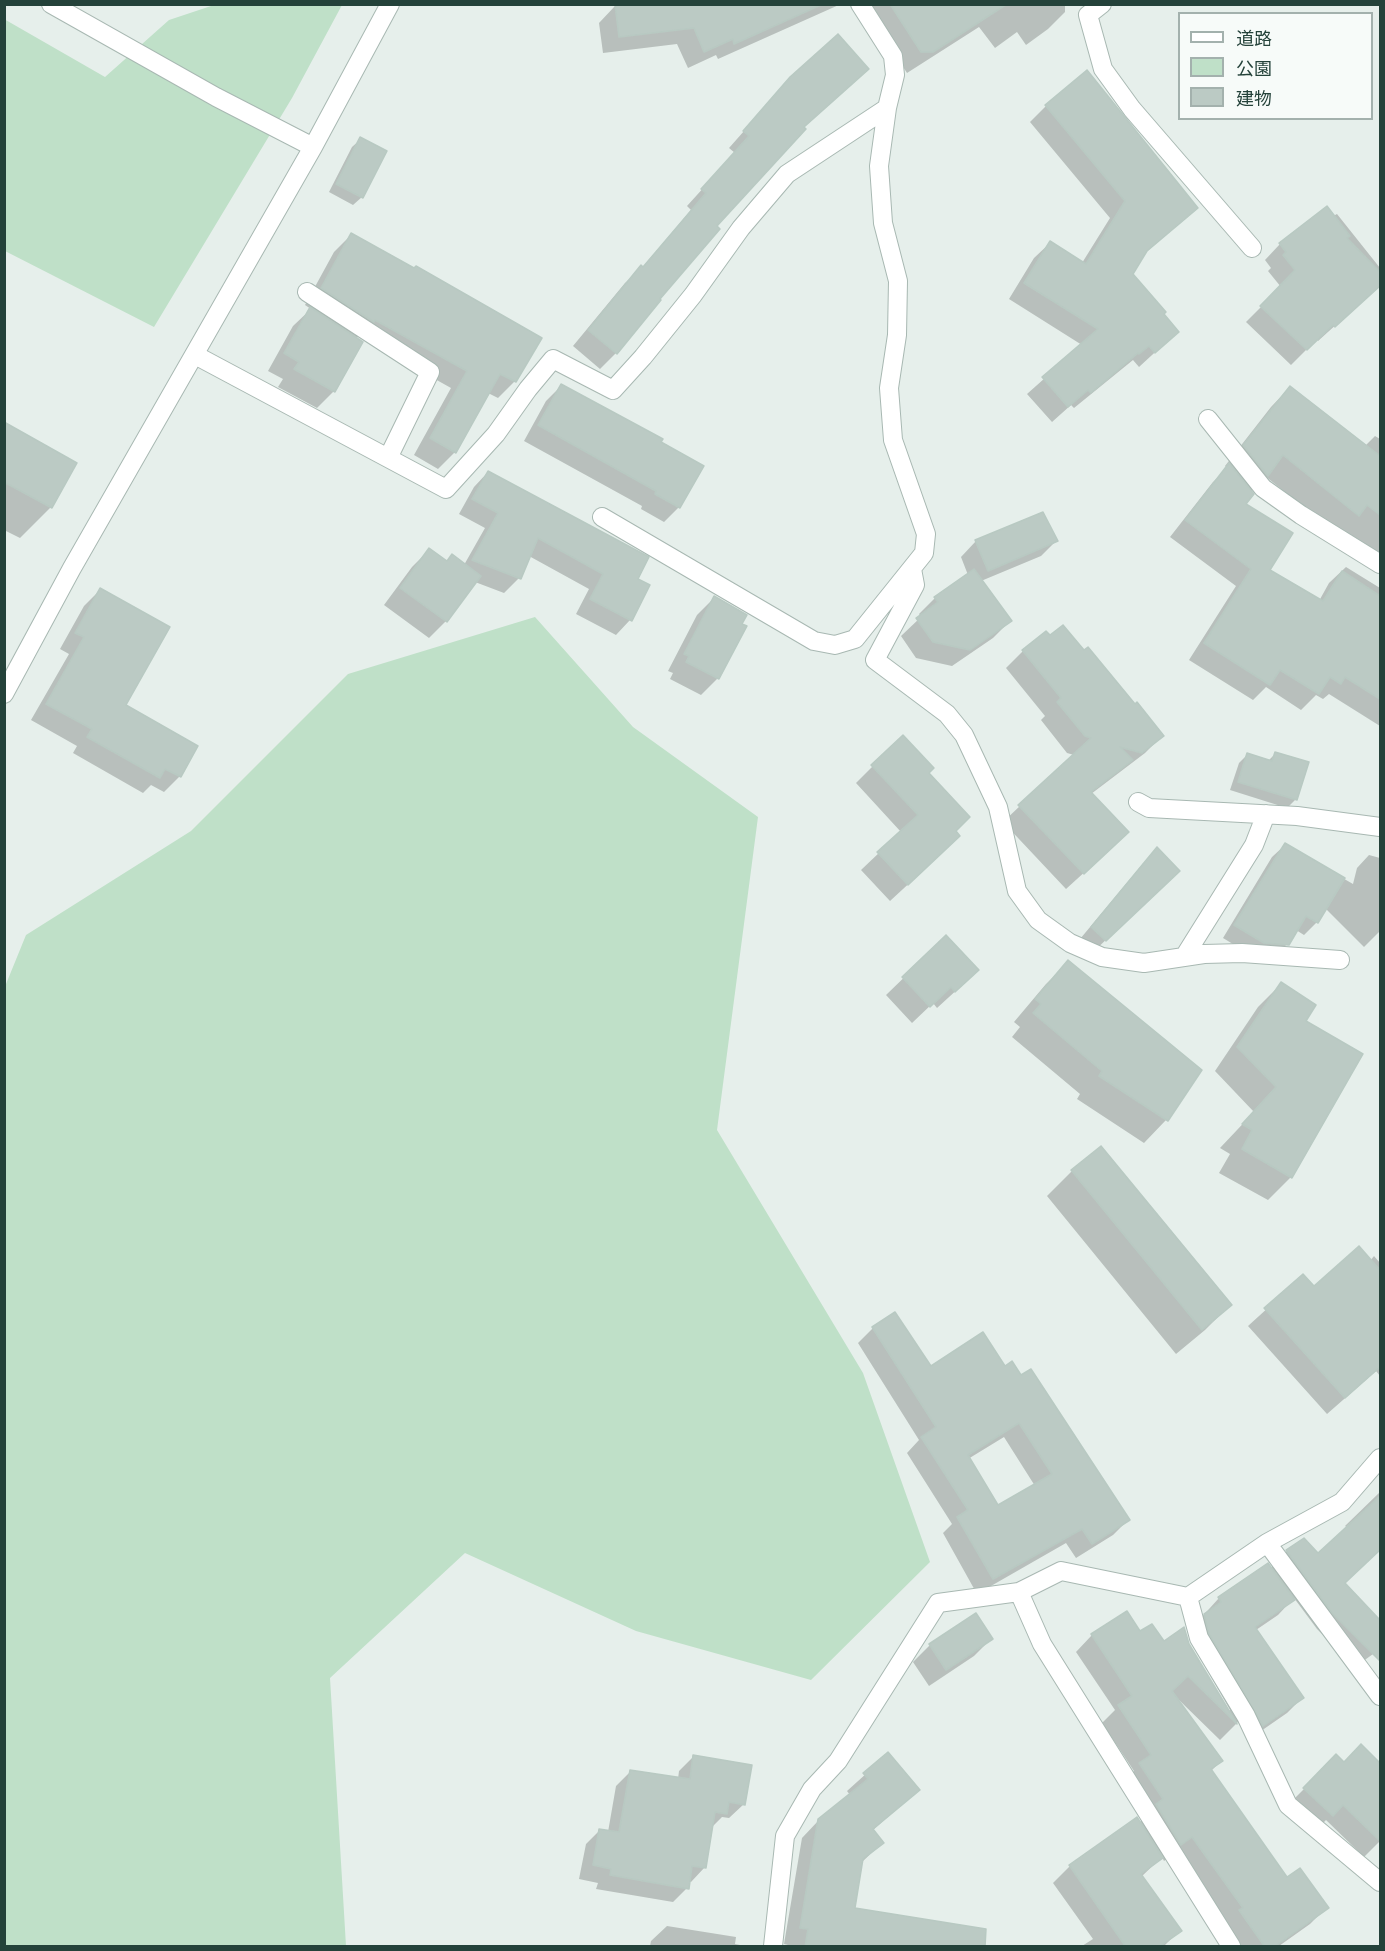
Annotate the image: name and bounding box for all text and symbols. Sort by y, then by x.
legend [1178,12,1373,120]
text: 道路 [1236,27,1272,51]
text: 公園 [1236,57,1272,81]
text: 建物 [1236,87,1272,111]

